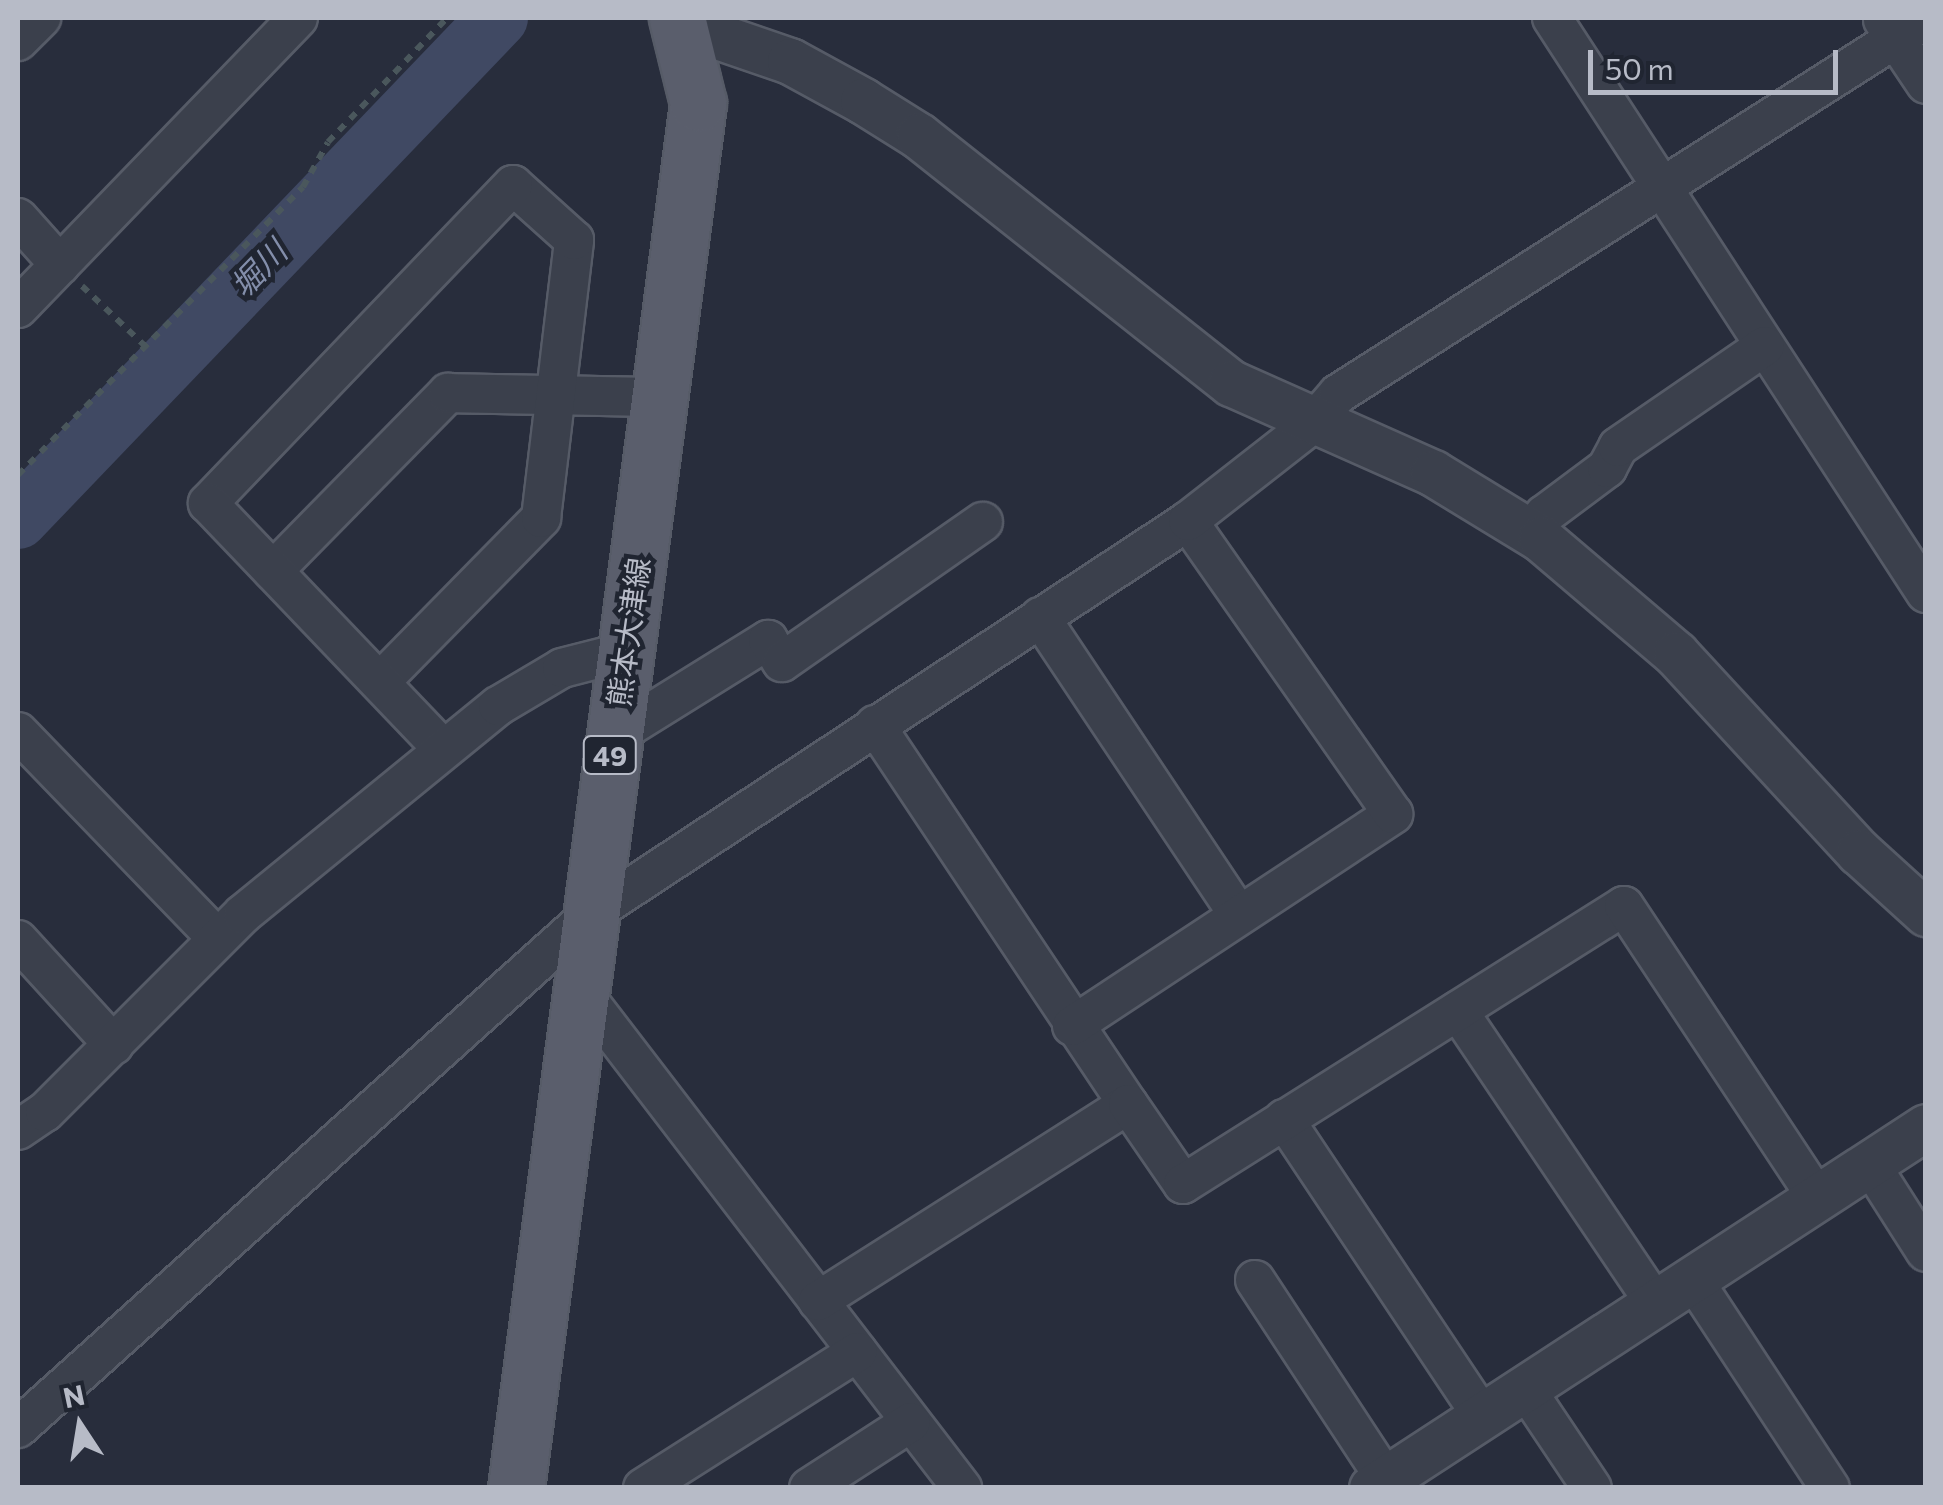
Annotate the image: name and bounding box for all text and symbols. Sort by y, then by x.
scale bar [1593,30,1843,92]
text: 50 m [1605,49,1674,86]
water label: 堀川 [222,232,294,304]
street label: 熊本大津線 [600,555,656,709]
road number: 49 [582,732,638,778]
north arrow [30,1375,130,1475]
text: N [60,1377,88,1414]

